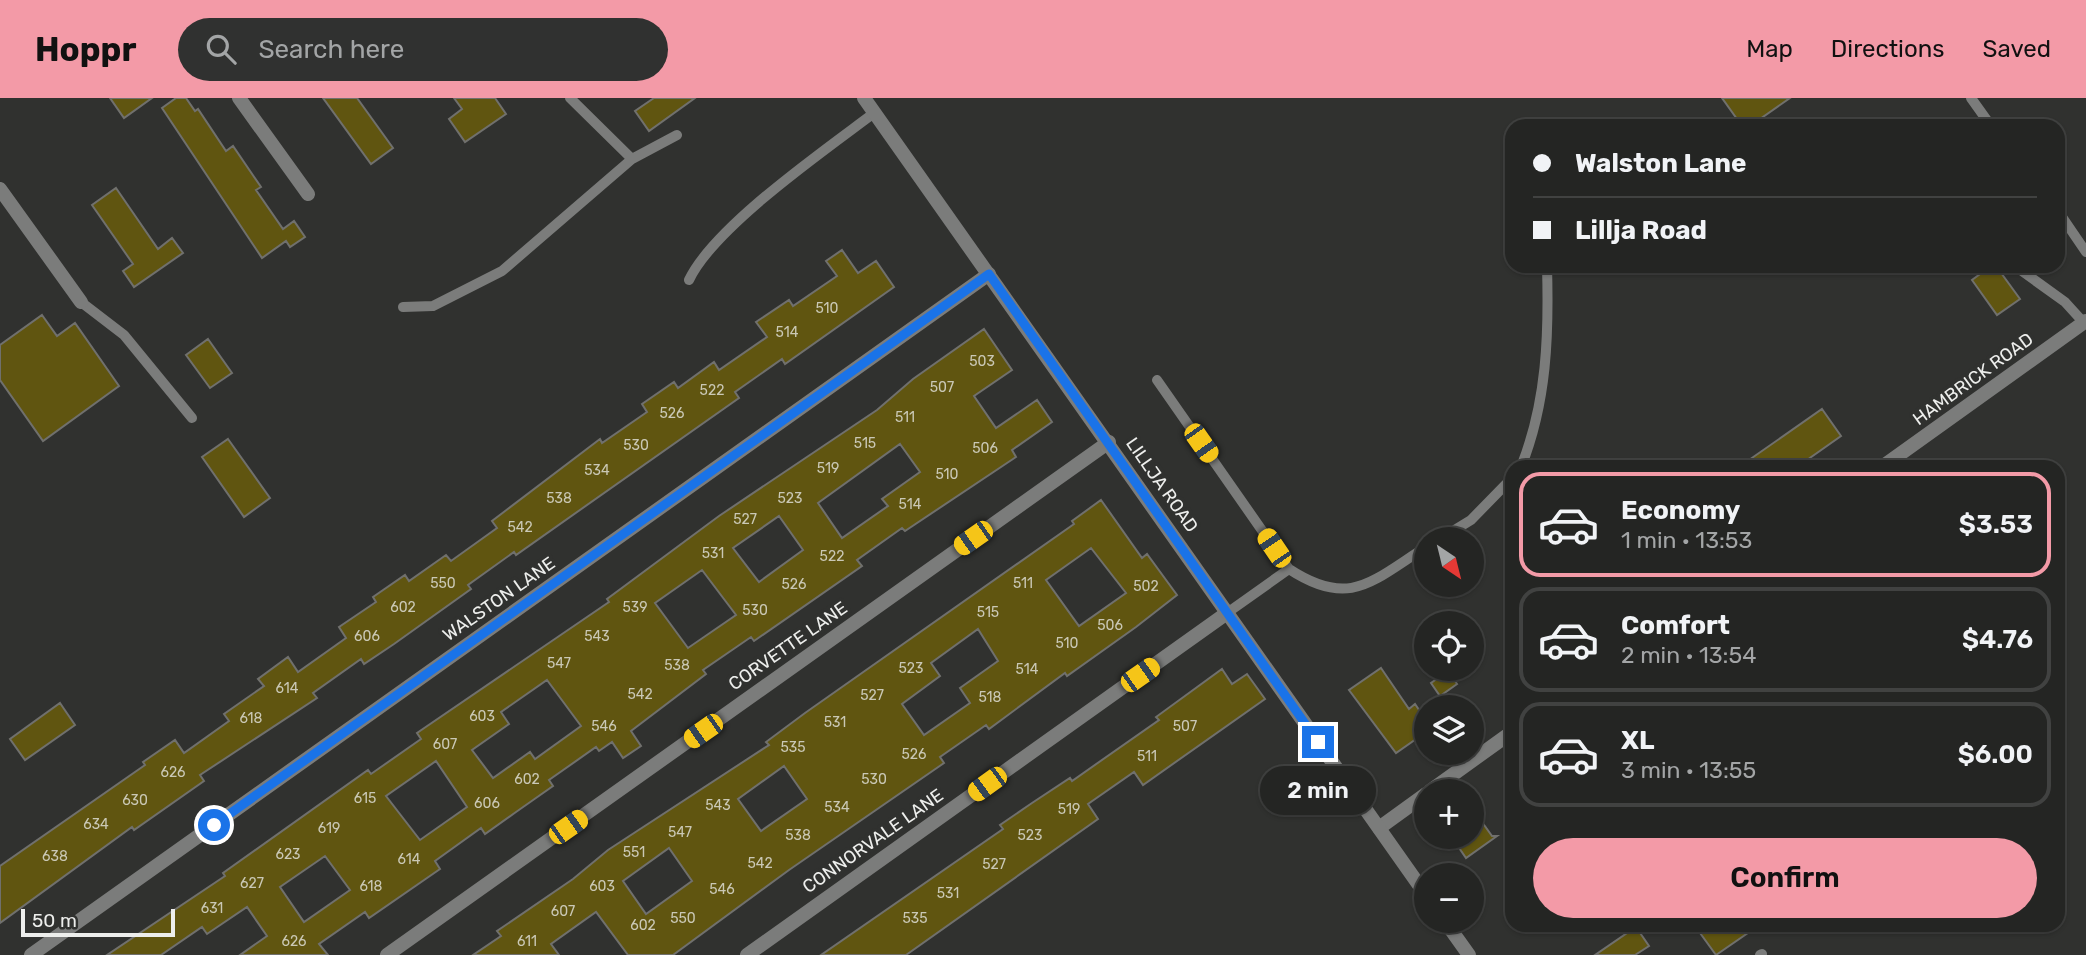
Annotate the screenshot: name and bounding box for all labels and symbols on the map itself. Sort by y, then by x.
house number: 510 [816,300,839,317]
house number: 514 [776,324,799,341]
street label: HAMBRICK ROAD [1909,328,2037,430]
house number: 503 [969,353,995,370]
house number: 507 [930,379,954,396]
house number: 522 [700,382,724,399]
house number: 526 [660,405,684,422]
house number: 511 [895,409,915,426]
car [1181,420,1222,466]
street label: LILLJA ROAD [1121,433,1203,537]
house number: 515 [854,435,876,452]
house number: 530 [623,437,649,454]
house number: 506 [972,440,998,457]
house number: 519 [817,460,839,477]
house number: 534 [584,462,610,479]
house number: 510 [936,466,959,483]
house number: 538 [546,490,572,507]
house number: 523 [778,490,802,507]
house number: 514 [899,496,922,513]
house number: 527 [733,511,757,528]
car [950,517,997,559]
house number: 542 [507,519,533,536]
car [1254,525,1295,571]
north arrow [1414,527,1484,597]
house number: 531 [702,545,724,562]
house number: 522 [820,548,844,565]
street label: WALSTON LANE [439,552,559,646]
house number: 550 [430,575,456,592]
house number: 511 [1013,575,1033,592]
house number: 526 [782,576,806,593]
house number: 502 [1133,578,1159,595]
street label: CORVETTE LANE [724,597,852,695]
house number: 602 [390,599,416,616]
house number: 539 [622,599,648,616]
house number: 530 [742,602,768,619]
house number: 515 [977,604,999,621]
house number: 506 [1097,617,1123,634]
house number: 606 [354,628,380,645]
house number: 543 [584,628,610,645]
house number: 510 [1056,635,1079,652]
car [1117,654,1164,696]
house number: 547 [547,655,571,672]
house number: 538 [664,657,690,674]
house number: 523 [899,660,923,677]
house number: 514 [1016,661,1039,678]
house number: 614 [276,680,299,697]
house number: 542 [627,686,653,703]
house number: 527 [860,687,884,704]
house number: 518 [979,689,1002,706]
house number: 603 [469,708,495,725]
house number: 618 [239,710,263,727]
car [680,710,727,752]
house number: 531 [824,714,846,731]
house number: 546 [591,718,617,735]
house number: 507 [1173,718,1197,735]
route end [1302,726,1334,758]
house number: 607 [433,736,457,753]
house number: 535 [780,739,806,756]
house number: 526 [902,746,926,763]
house number: 511 [1137,748,1157,765]
car [964,763,1011,805]
house number: 626 [160,764,186,781]
callout: 2 min [1260,766,1376,816]
house number: 602 [514,771,540,788]
house number: 530 [861,771,887,788]
street label: CONNORVALE LANE [798,784,948,898]
house number: 615 [354,790,376,807]
house number: 630 [122,792,148,809]
house number: 606 [474,795,500,812]
house number: 543 [705,797,731,814]
house number: 534 [824,799,850,816]
house number: 519 [1058,801,1080,818]
car [545,806,592,848]
route start [198,809,230,841]
house number: 634 [83,816,109,833]
house number: 619 [318,820,340,837]
house number: 547 [668,824,692,841]
house number: 538 [785,827,811,844]
house number: 523 [1018,827,1042,844]
house number: 551 [623,844,645,861]
house number: 623 [275,846,301,863]
house number: 638 [42,848,68,865]
house number: 614 [398,851,421,868]
house number: 542 [747,855,773,872]
house number: 527 [982,856,1006,873]
house number: 627 [240,875,264,892]
house number: 618 [359,878,383,895]
house number: 603 [589,878,615,895]
house number: 546 [709,881,735,898]
house number: 531 [937,885,959,902]
house number: 631 [201,900,223,917]
house number: 607 [551,903,575,920]
scale bar [21,906,175,938]
house number: 550 [670,910,696,927]
house number: 535 [902,910,928,927]
house number: 602 [630,917,656,934]
house number: 626 [281,933,307,950]
house number: 611 [517,933,537,950]

